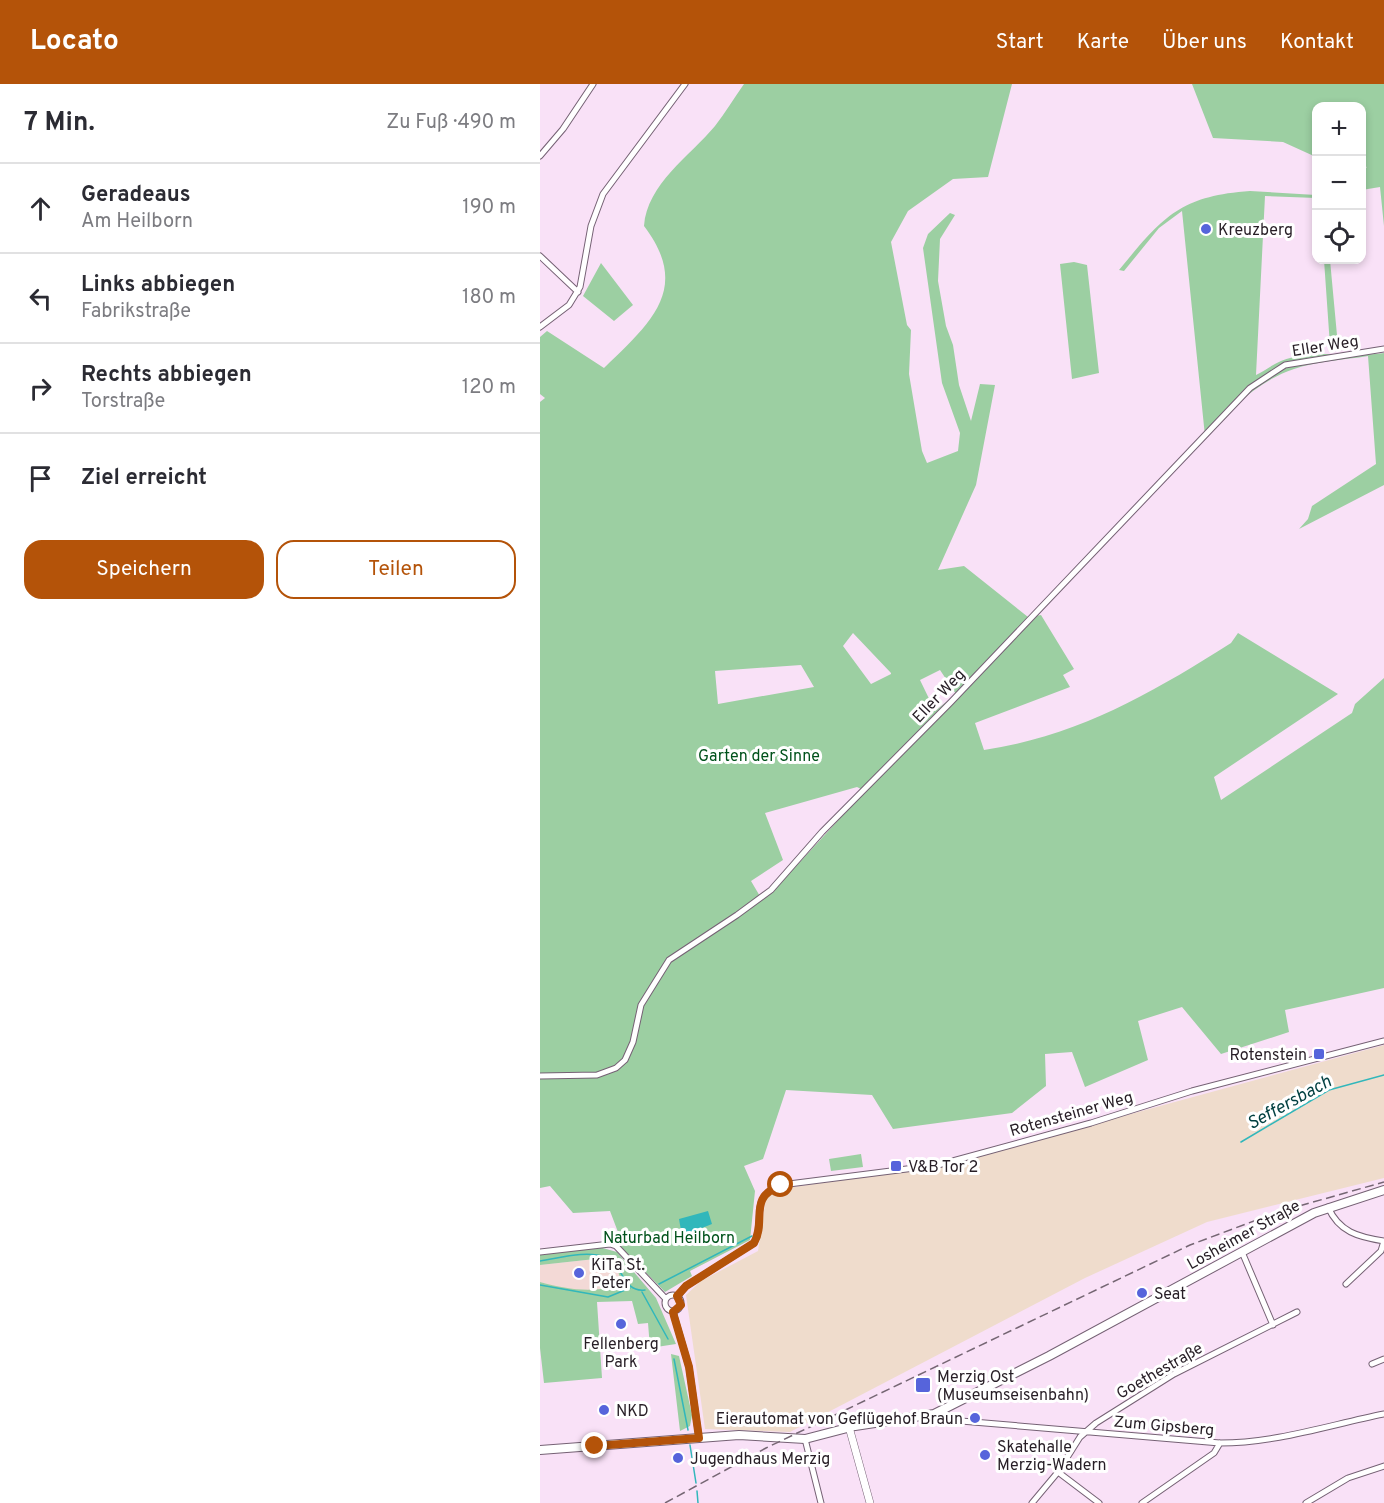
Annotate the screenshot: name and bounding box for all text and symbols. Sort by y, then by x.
text: Locato [30,24,119,60]
text: Start [996,29,1044,56]
text: Karte [1077,29,1129,56]
text: Über uns [1162,29,1247,56]
text: Kontakt [1280,29,1354,56]
map controls [1312,102,1366,264]
button: + [1312,102,1366,156]
text: 7 Min. [24,107,95,140]
text: Zu Fuß · 490 m [386,110,516,136]
button: − [1312,156,1366,210]
text: Geradeaus [81,182,191,209]
icon: ahead [24,192,57,225]
text: 190 m [462,195,516,221]
text: Am Heilborn [81,209,193,235]
button: locate [1312,210,1366,264]
place label: Kreuzberg [1218,221,1293,241]
marker: Kreuzberg [1199,222,1213,236]
text: Links abbiegen [81,272,235,299]
icon: left [24,282,57,315]
text: 180 m [462,285,516,311]
text: Fabrikstraße [81,299,191,325]
street label: Eller Weg [1290,332,1360,362]
text: Rechts abbiegen [81,362,252,389]
icon: right [24,372,57,405]
text: 120 m [462,375,516,401]
text: Torstraße [81,389,165,415]
icon: arrive [24,462,57,495]
text: Ziel erreicht [81,465,207,492]
button: Speichern [24,540,264,599]
button: Teilen [276,540,516,599]
street label: Eller Weg [909,665,970,728]
park label: Garten der Sinne [698,747,820,767]
place label: Rotenstein [1229,1046,1307,1066]
marker: Rotenstein [1312,1047,1326,1061]
water label: Seffersbach [1244,1071,1336,1136]
street label: Rotensteiner Weg [1008,1088,1135,1142]
place label: V&B Tor 2 [908,1158,978,1178]
marker: V&B Tor 2 [889,1159,903,1173]
route start [767,1171,793,1197]
street label: Losheimer Straße [1184,1196,1304,1275]
park label: Naturbad Heilborn [603,1229,735,1249]
place label: KiTa St. Peter [591,1256,645,1294]
marker: KiTa St. Peter [572,1266,586,1280]
place label: Seat [1154,1285,1186,1305]
marker: Seat [1135,1286,1149,1300]
marker: Fellenberg Park [614,1317,628,1331]
place label: Fellenberg Park [583,1335,659,1373]
street label: Goethestraße [1113,1339,1207,1405]
place label: Merzig Ost (Museumseisenbahn) [937,1368,1089,1406]
marker: Merzig Ost (Museumseisenbahn) [914,1376,932,1394]
place label: NKD [616,1402,649,1422]
marker: NKD [597,1403,611,1417]
place label: Eierautomat von Geflügehof Braun [716,1410,963,1430]
marker: Eierautomat von Geflügehof Braun [968,1411,982,1425]
street label: Zum Gipsberg [1113,1413,1215,1441]
route end [581,1432,607,1458]
place label: Skatehalle Merzig-Wadern [997,1438,1107,1476]
marker: Skatehalle Merzig-Wadern [978,1448,992,1462]
place label: Jugendhaus Merzig [690,1450,830,1470]
marker: Jugendhaus Merzig [671,1451,685,1465]

